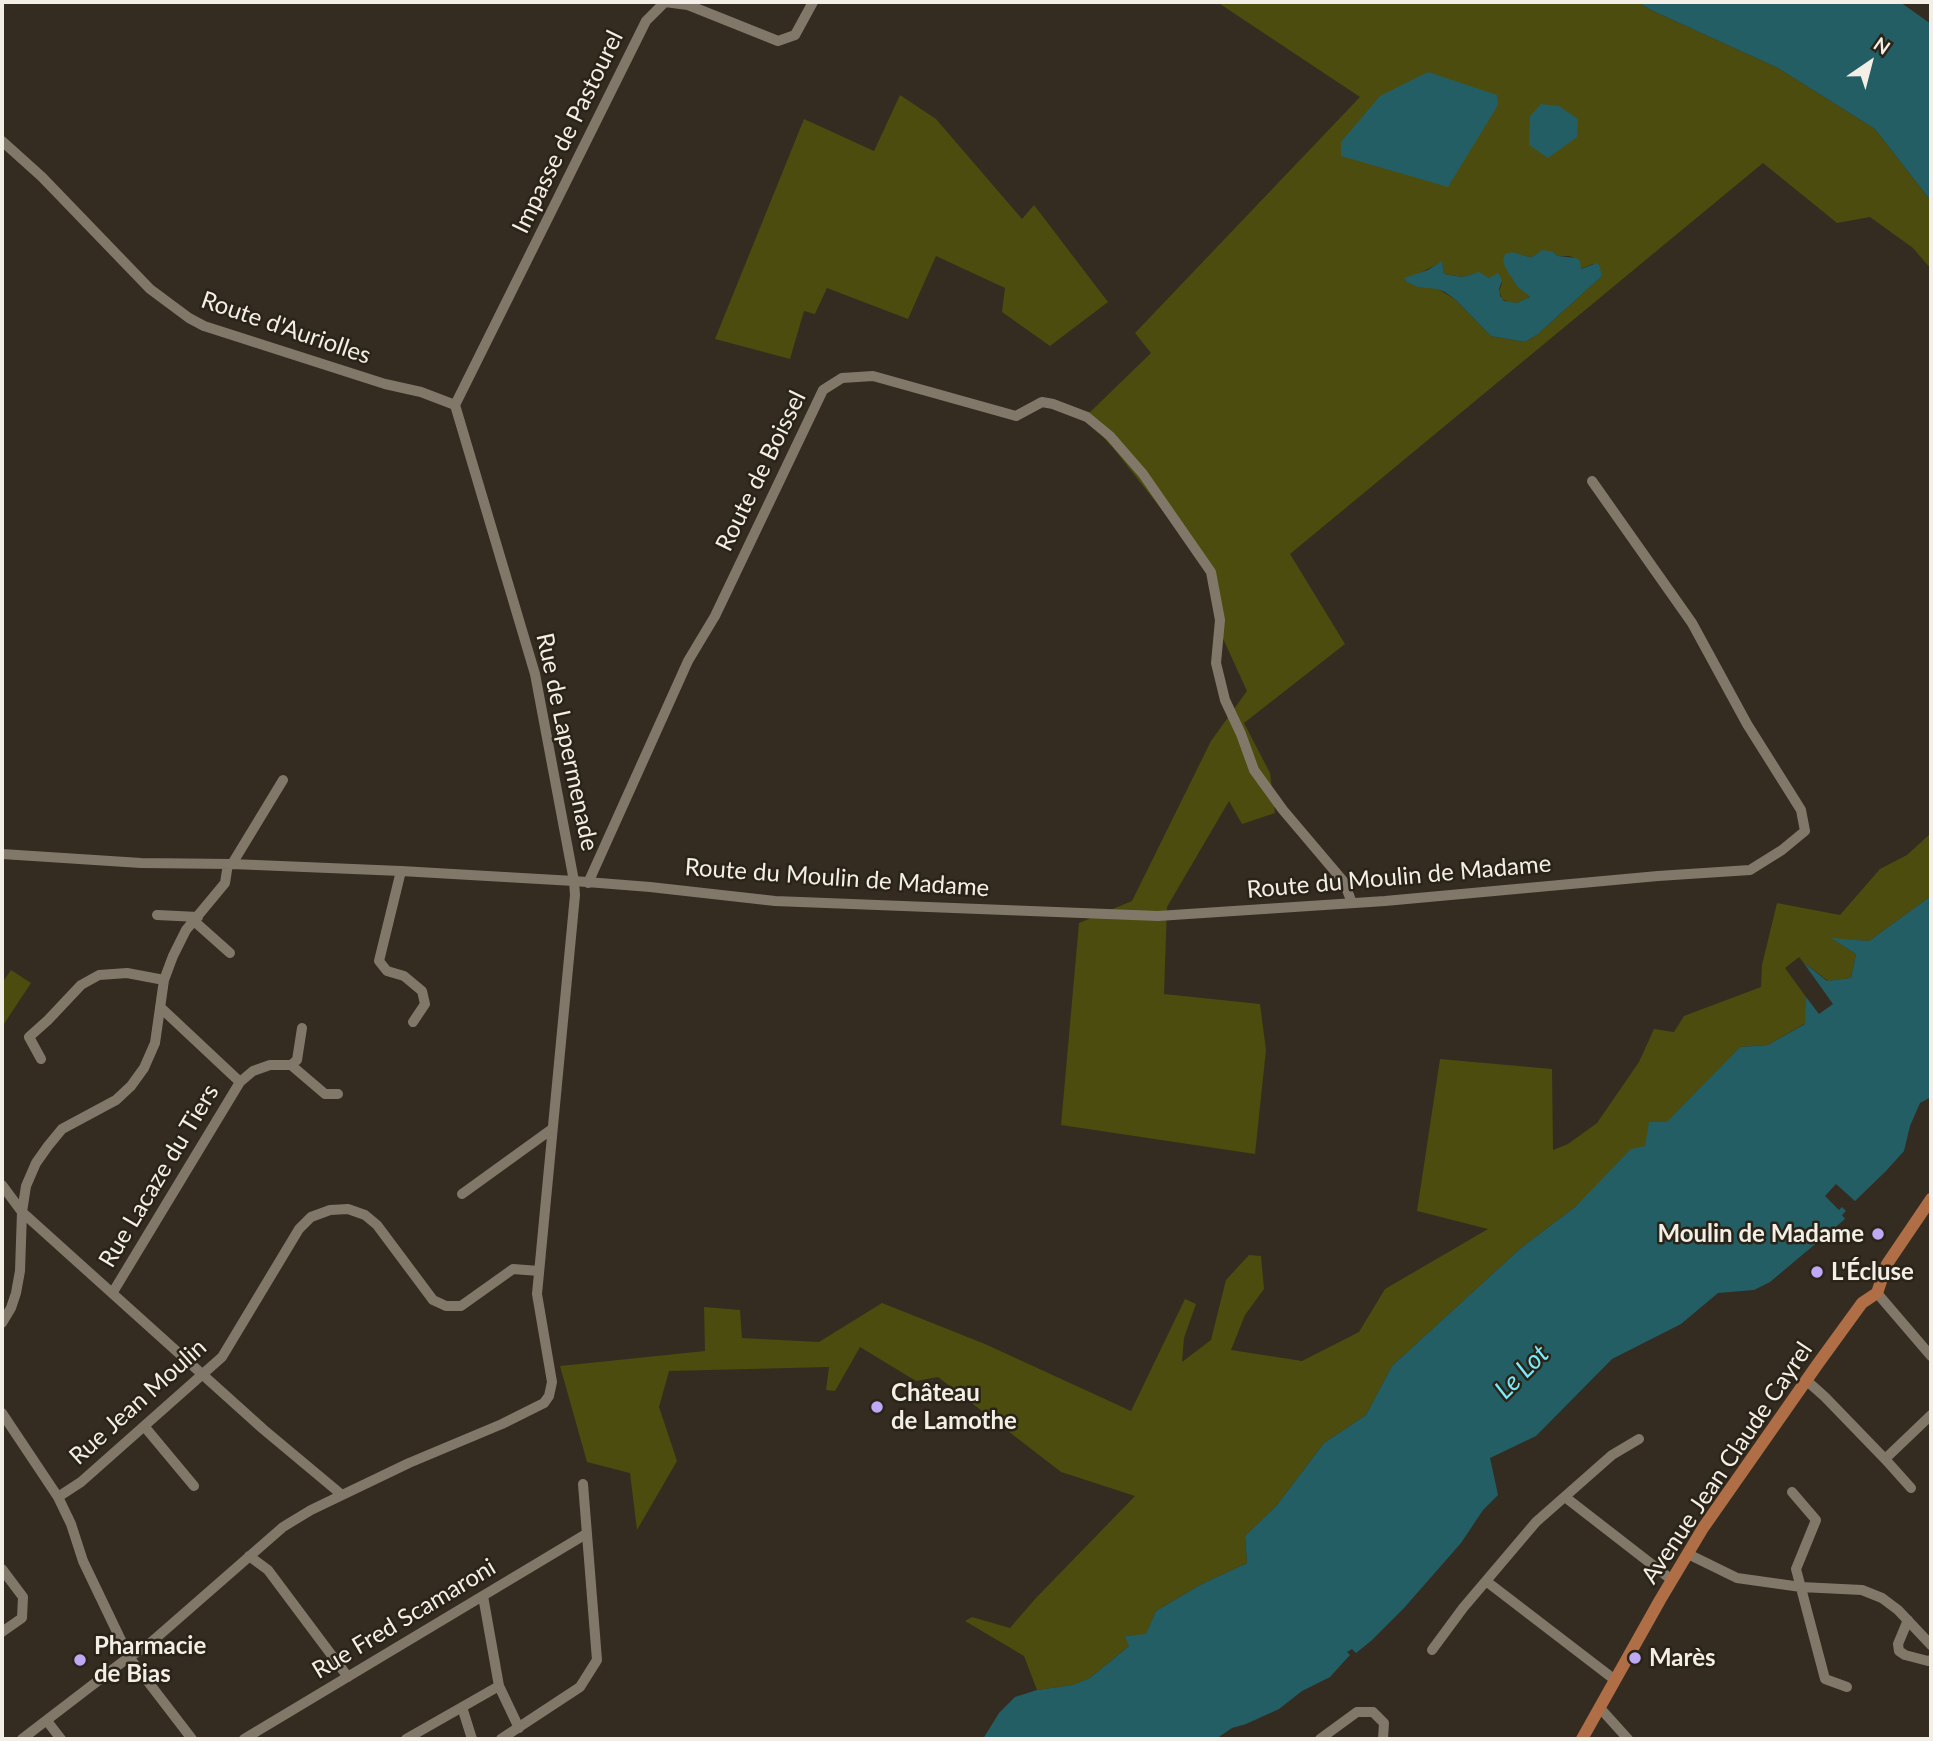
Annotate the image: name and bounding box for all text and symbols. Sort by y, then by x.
street label: Impasse de Pastourel [506,26,630,238]
north arrow [1835,28,1905,98]
text: N [1870,32,1895,59]
street label: Route d'Auriolles [197,286,375,370]
street label: Route de Boissel [710,386,812,556]
street label: Rue de Lapermenade [530,630,604,854]
street label: Route du Moulin de Madame [1246,849,1552,905]
street label: Route du Moulin de Madame [684,853,990,903]
street label: Rue Lacaze du Tiers [93,1079,225,1273]
place label: Moulin de Madame [1657,1220,1864,1248]
marker: Moulin de Madame [1870,1226,1886,1242]
place label: L'Écluse [1831,1258,1914,1286]
marker: L'Écluse [1809,1264,1825,1280]
street label: Rue Jean Moulin [64,1333,212,1471]
street label: Avenue Jean Claude Cayrel [1635,1337,1819,1589]
water label: Le Lot [1488,1338,1556,1406]
place label: Château de Lamothe [891,1379,1017,1435]
marker: Château de Lamothe [869,1399,885,1415]
street label: Rue Fred Scamaroni [307,1553,501,1685]
place label: Pharmacie de Bias [94,1632,206,1688]
place label: Marès [1649,1644,1716,1672]
marker: Marès [1627,1650,1643,1666]
marker: Pharmacie de Bias [72,1652,88,1668]

